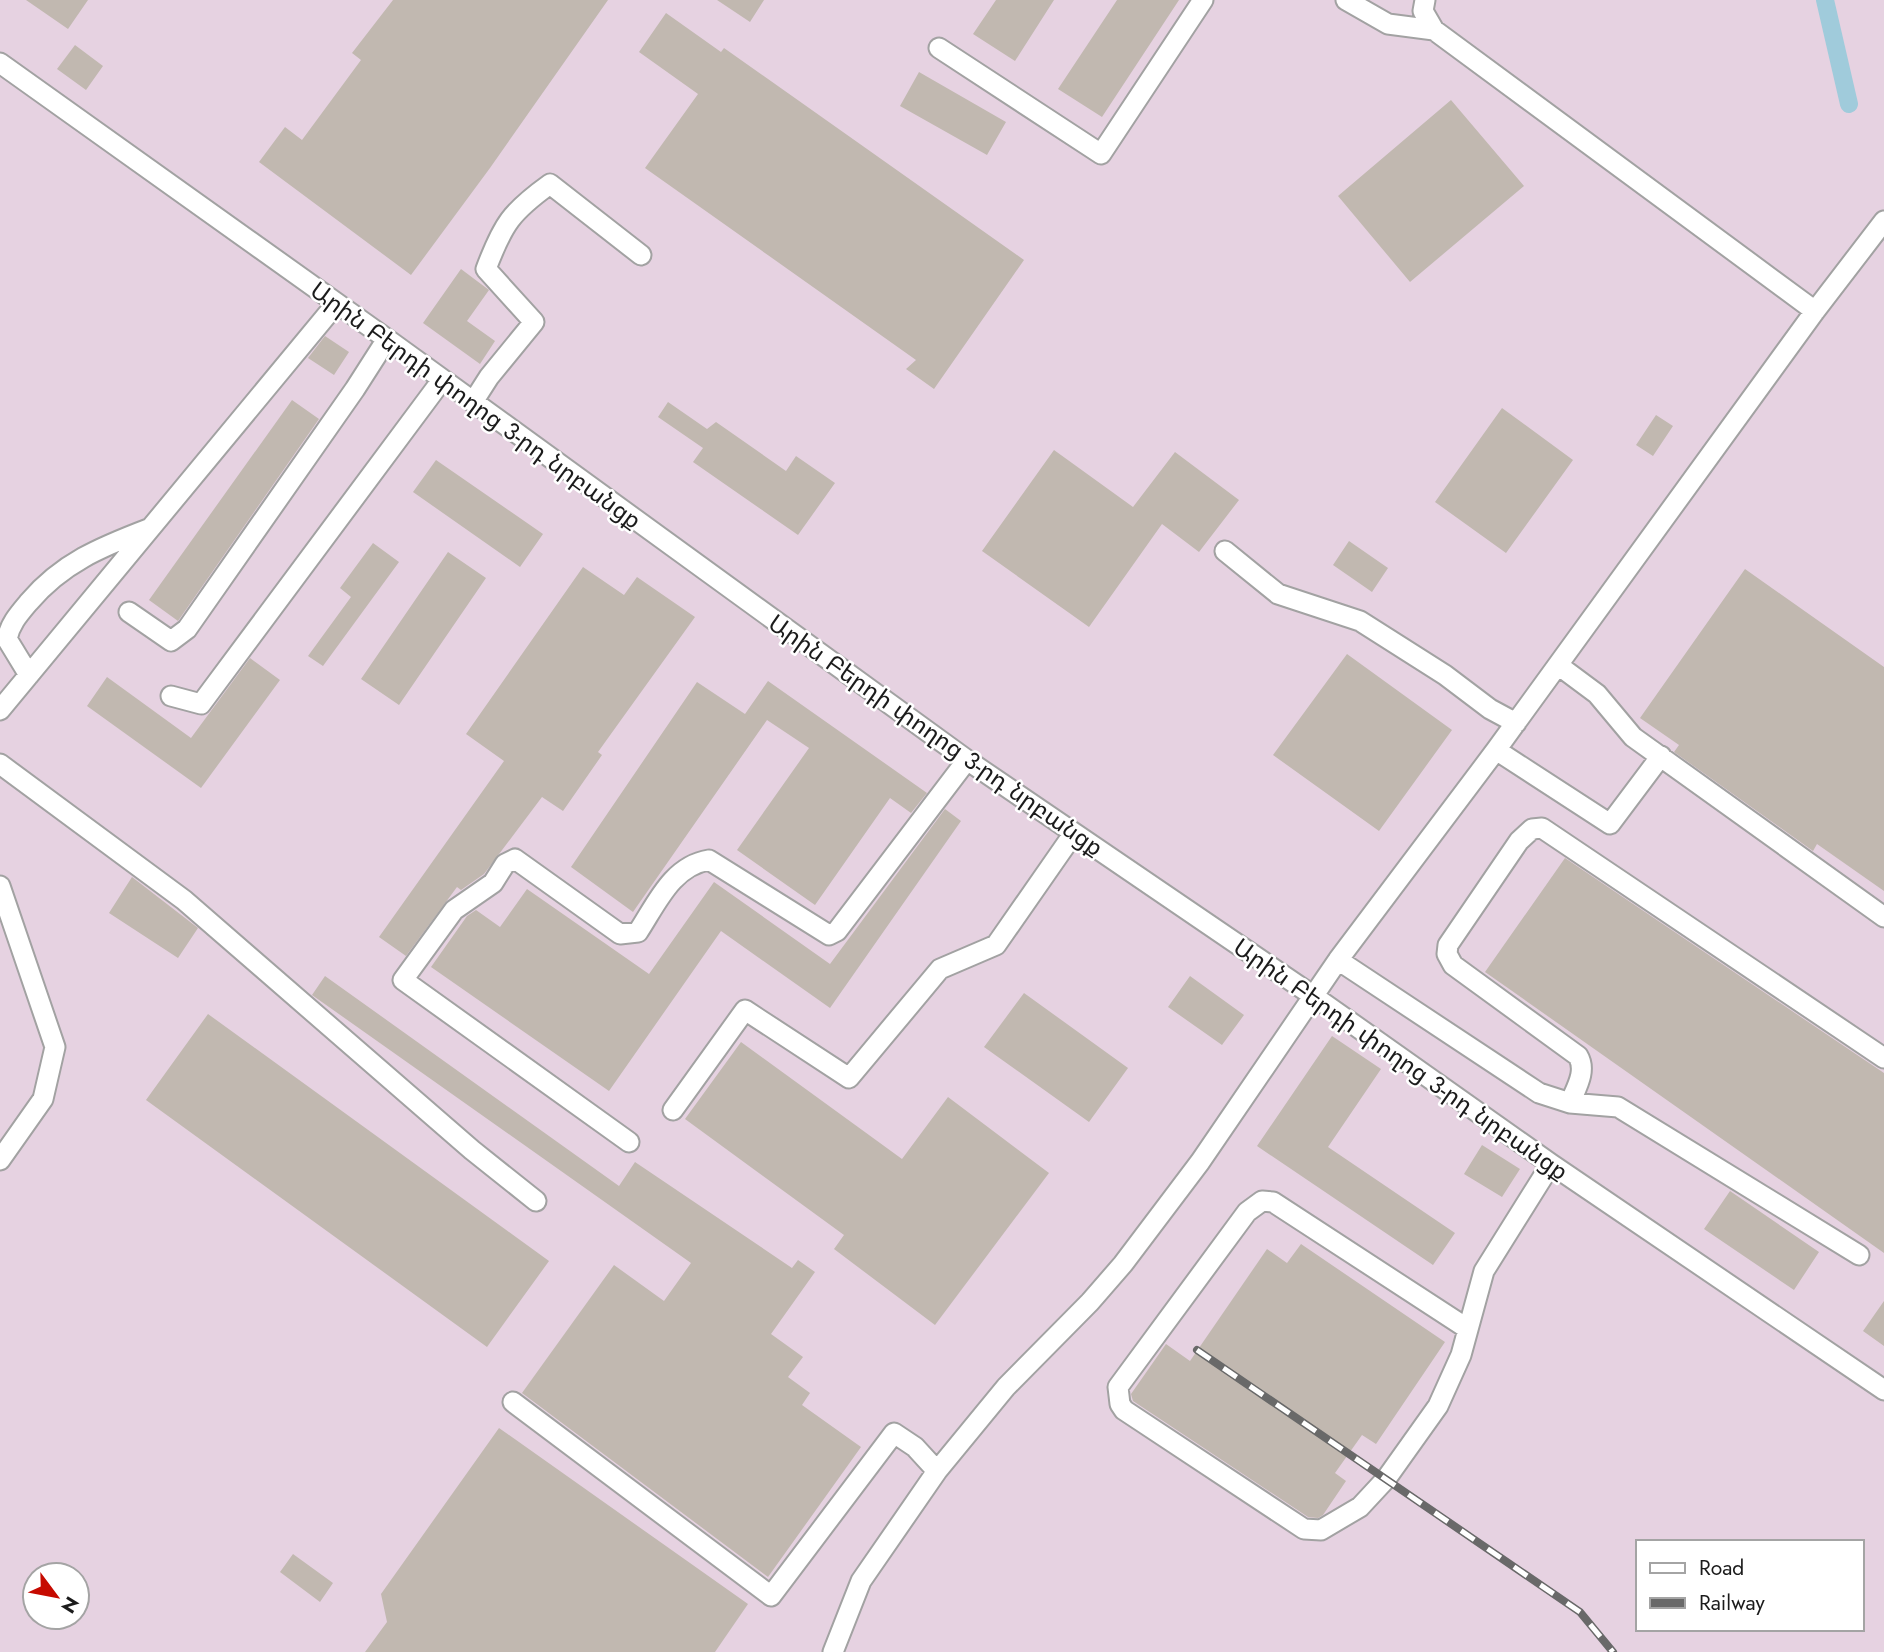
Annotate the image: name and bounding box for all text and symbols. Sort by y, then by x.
street label: Արին Բերդի փողոց 3-րդ նրբանցք [303,273,649,537]
street label: Արին Բերդի փողոց 3-րդ նրբանցք [761,605,1111,865]
street label: Արին Բերդի փողոց 3-րդ նրբանցք [1226,929,1576,1189]
legend [1636,1540,1863,1631]
text: Road [1699,1553,1744,1583]
north arrow [21,1561,91,1631]
text: Railway [1699,1588,1765,1618]
text: N [55,1591,85,1618]

